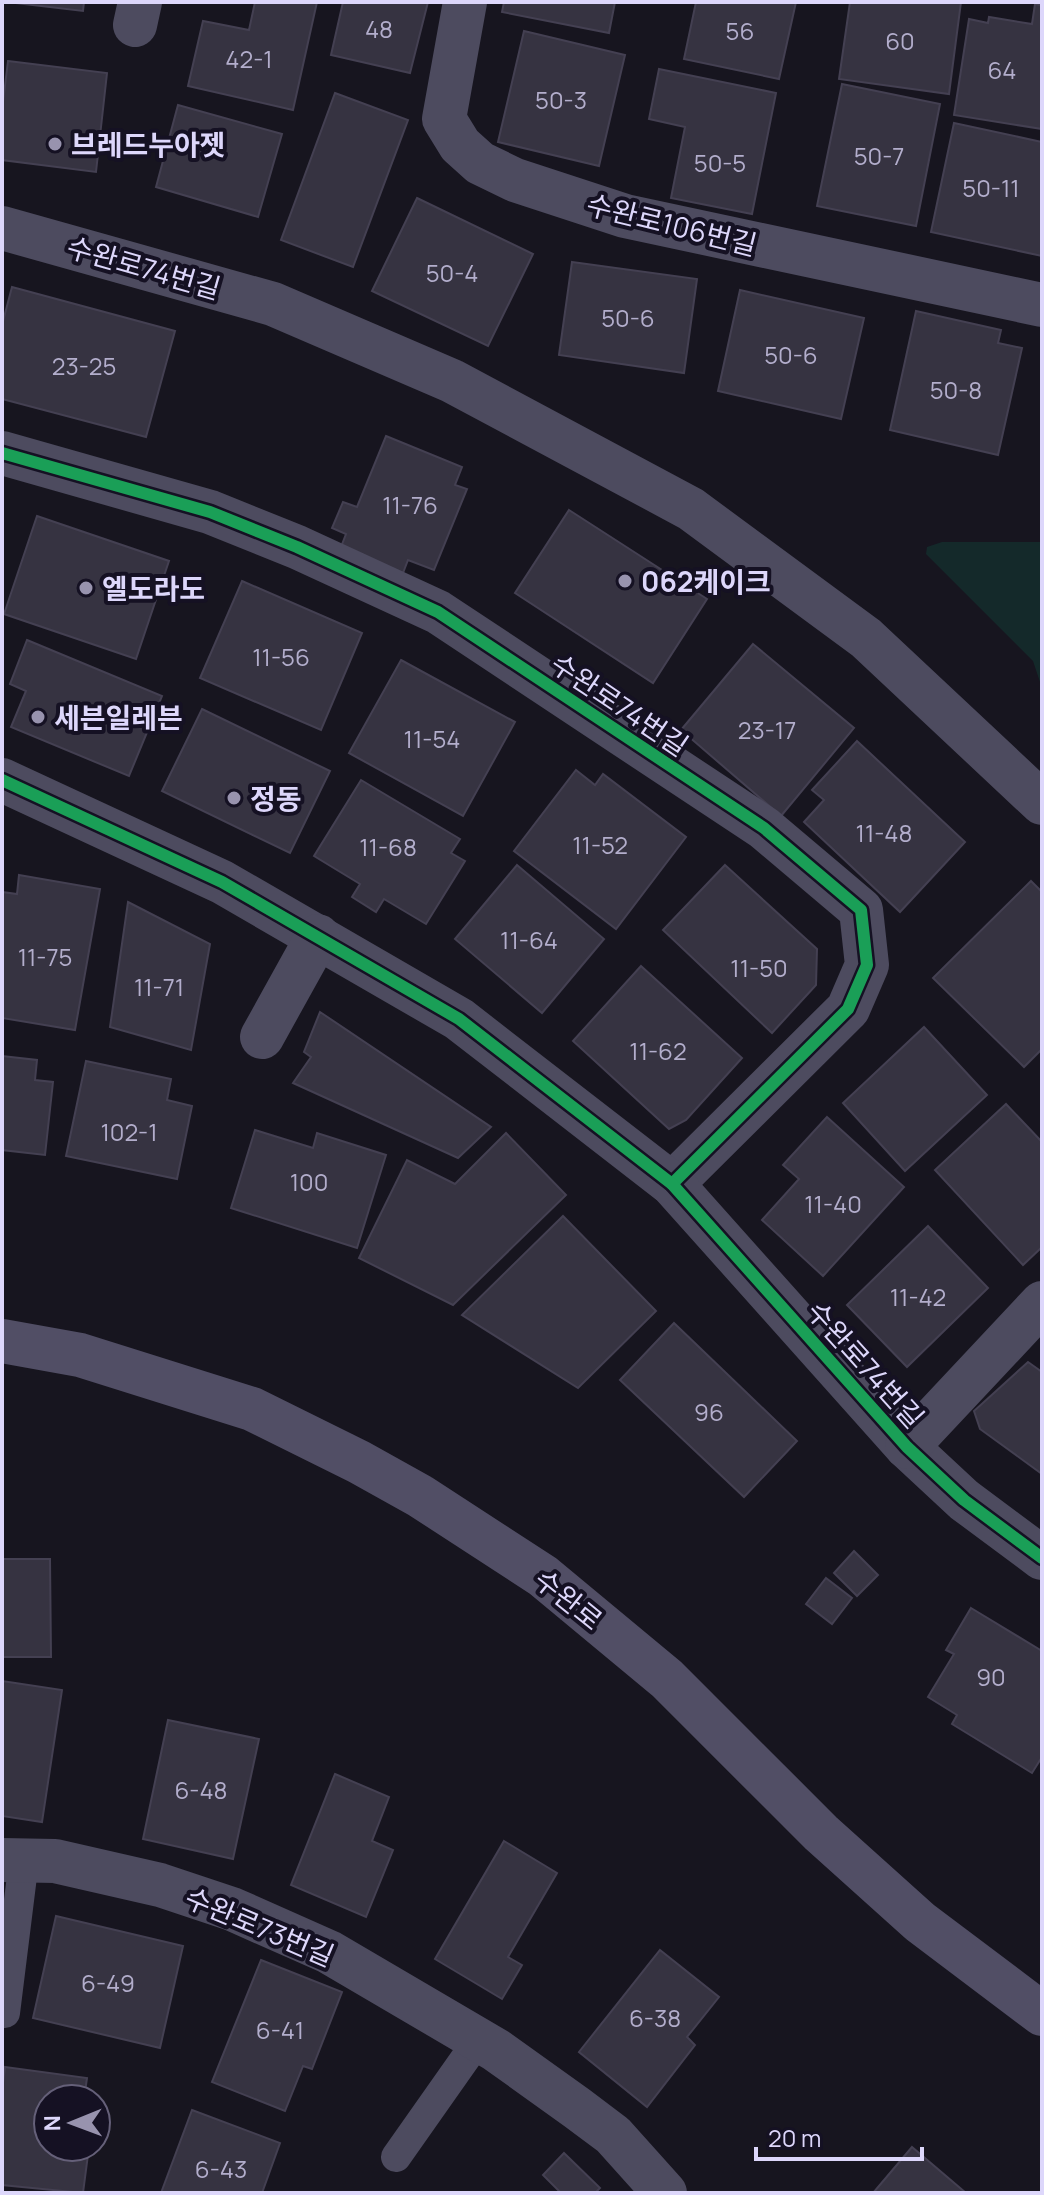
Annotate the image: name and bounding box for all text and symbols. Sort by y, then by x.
house number: 48 [365,12,393,45]
house number: 56 [726,14,754,47]
house number: 60 [885,24,915,57]
house number: 42-1 [225,42,273,75]
house number: 64 [987,53,1017,86]
house number: 50-3 [535,83,587,116]
place label: 브레드누아젯 [71,125,226,163]
marker: 브레드누아젯 [46,135,64,153]
house number: 50-7 [854,139,904,172]
house number: 50-5 [694,146,746,179]
house number: 50-11 [962,171,1020,204]
street label: 수완로106번길 [583,184,761,264]
street label: 수완로74번길 [63,227,225,307]
house number: 50-4 [426,256,478,289]
house number: 50-6 [601,301,655,334]
house number: 50-6 [764,338,818,371]
house number: 23-25 [52,349,116,382]
house number: 50-8 [930,373,982,406]
house number: 11-76 [382,488,438,521]
place label: 062케이크 [641,562,771,600]
place label: 엘도라도 [102,569,205,607]
marker: 062케이크 [616,572,634,590]
marker: 엘도라도 [77,579,95,597]
house number: 11-56 [252,640,310,673]
street label: 수완로74번길 [544,644,696,764]
place label: 세븐일레븐 [54,698,183,736]
marker: 세븐일레븐 [29,708,47,726]
house number: 23-17 [738,713,796,746]
house number: 11-54 [404,722,460,755]
place label: 정동 [250,779,302,817]
marker: 정동 [225,789,243,807]
house number: 11-48 [856,816,912,849]
house number: 11-52 [572,828,628,861]
house number: 11-68 [359,830,417,863]
house number: 11-64 [500,923,558,956]
house number: 11-75 [18,940,72,973]
house number: 11-50 [730,951,788,984]
house number: 11-71 [134,970,184,1003]
house number: 11-62 [629,1034,687,1067]
house number: 102-1 [100,1115,158,1148]
house number: 100 [290,1165,328,1198]
house number: 11-40 [804,1187,862,1220]
house number: 11-42 [890,1280,946,1313]
street label: 수완로74번길 [799,1292,933,1436]
house number: 96 [694,1395,724,1428]
street label: 수완로 [527,1560,611,1638]
house number: 90 [976,1660,1006,1693]
house number: 6-48 [174,1773,228,1806]
street label: 수완로73번길 [180,1878,340,1974]
house number: 6-49 [81,1966,135,1999]
house number: 6-38 [629,2001,681,2034]
house number: 6-41 [256,2013,304,2046]
north arrow [32,2083,112,2163]
scale bar [756,2111,922,2161]
text: N [37,2115,67,2132]
text: 20 m [768,2121,821,2154]
house number: 6-43 [195,2152,247,2185]

